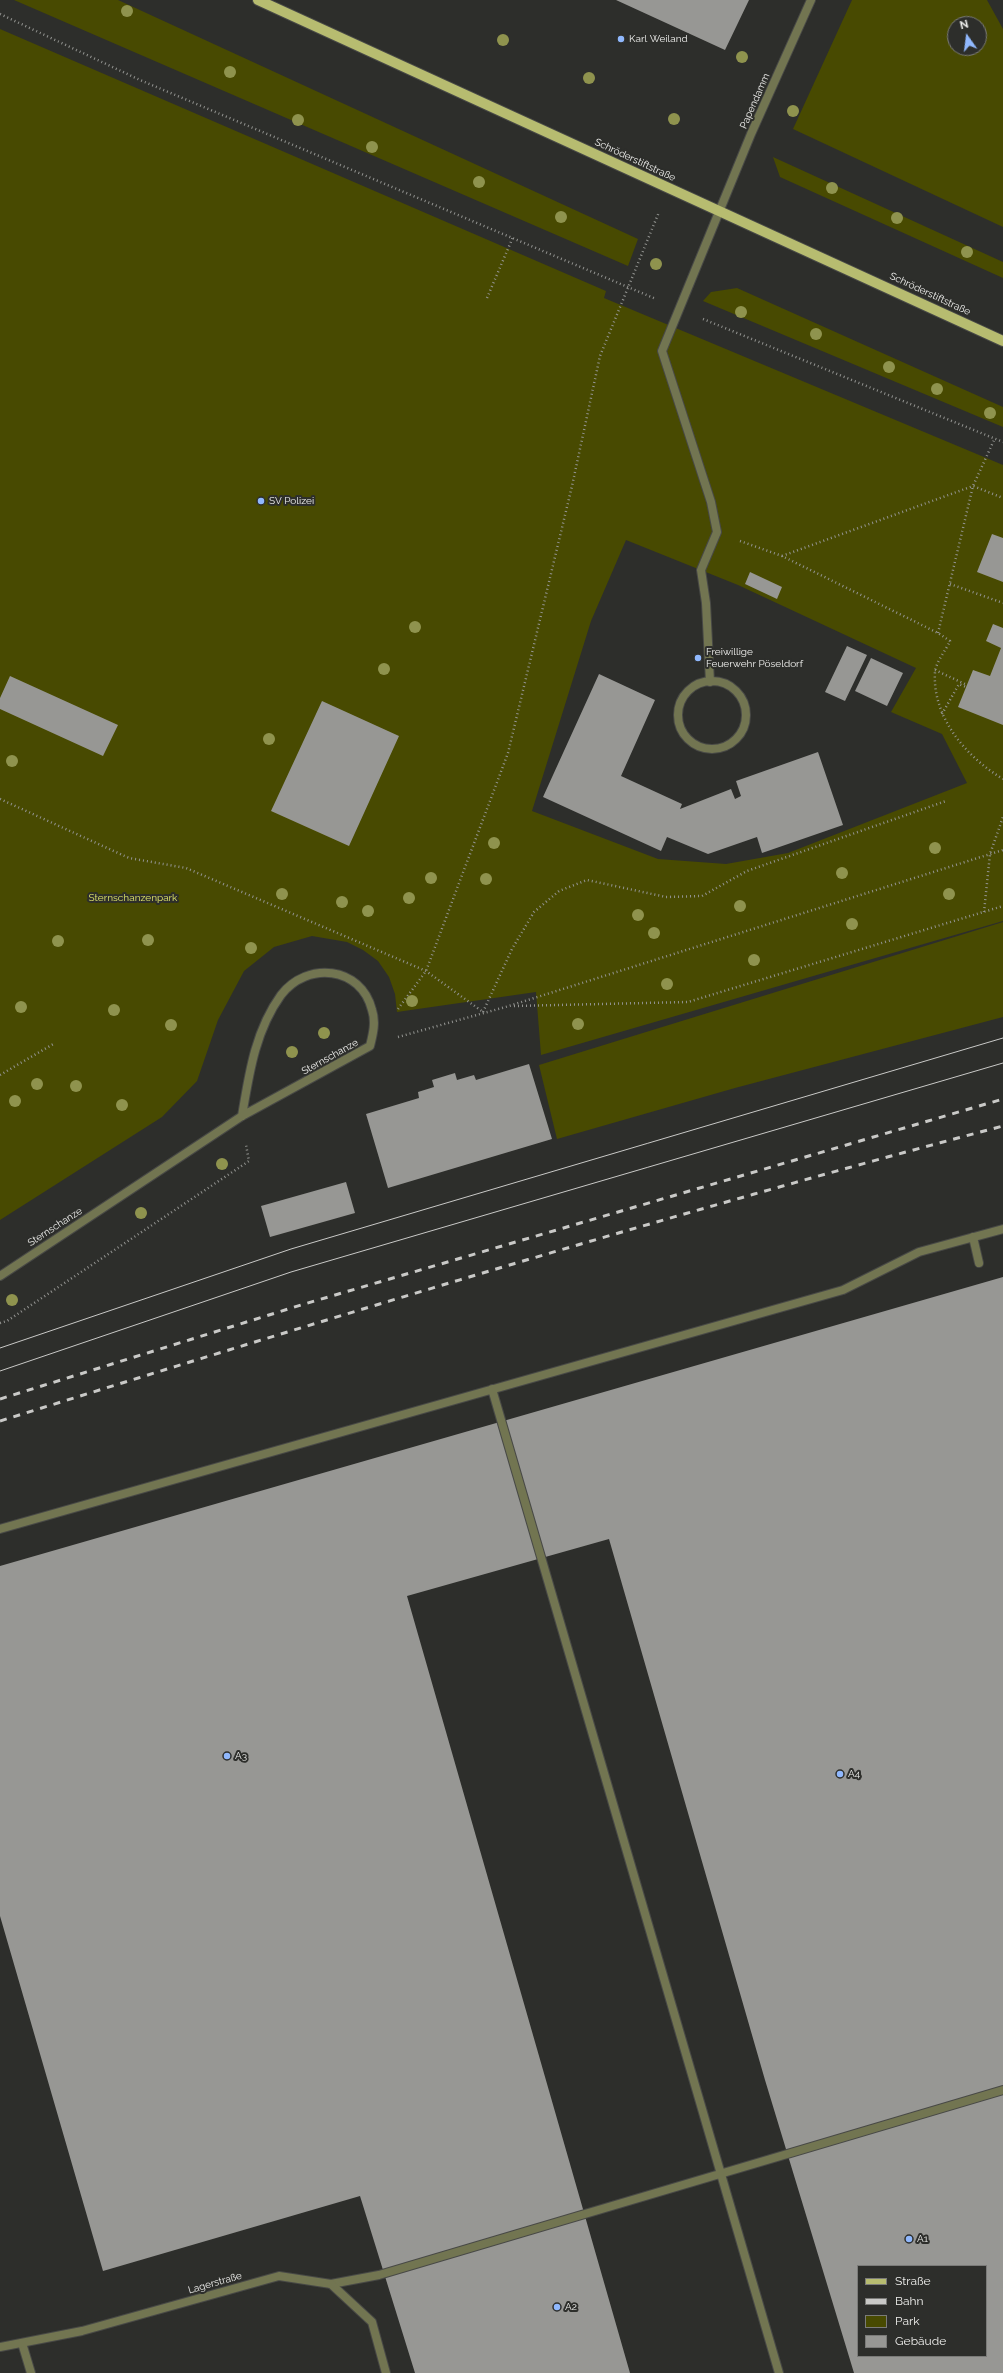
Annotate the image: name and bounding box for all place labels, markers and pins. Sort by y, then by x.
place label: Karl Weiland [629,33,688,45]
marker: Karl Weiland [616,34,626,44]
place label: SV Polizei [269,495,314,507]
marker: SV Polizei [256,496,266,506]
place label: Freiwillige Feuerwehr Pöseldorf [706,646,803,670]
marker: Freiwillige Feuerwehr Pöseldorf [693,653,703,663]
place label: A3 [235,1750,247,1762]
marker: A3 [222,1751,232,1761]
place label: A4 [848,1768,860,1780]
marker: A4 [835,1769,845,1779]
place label: A1 [917,2233,928,2245]
marker: A1 [904,2234,914,2244]
place label: A2 [565,2301,577,2313]
marker: A2 [552,2302,562,2312]

